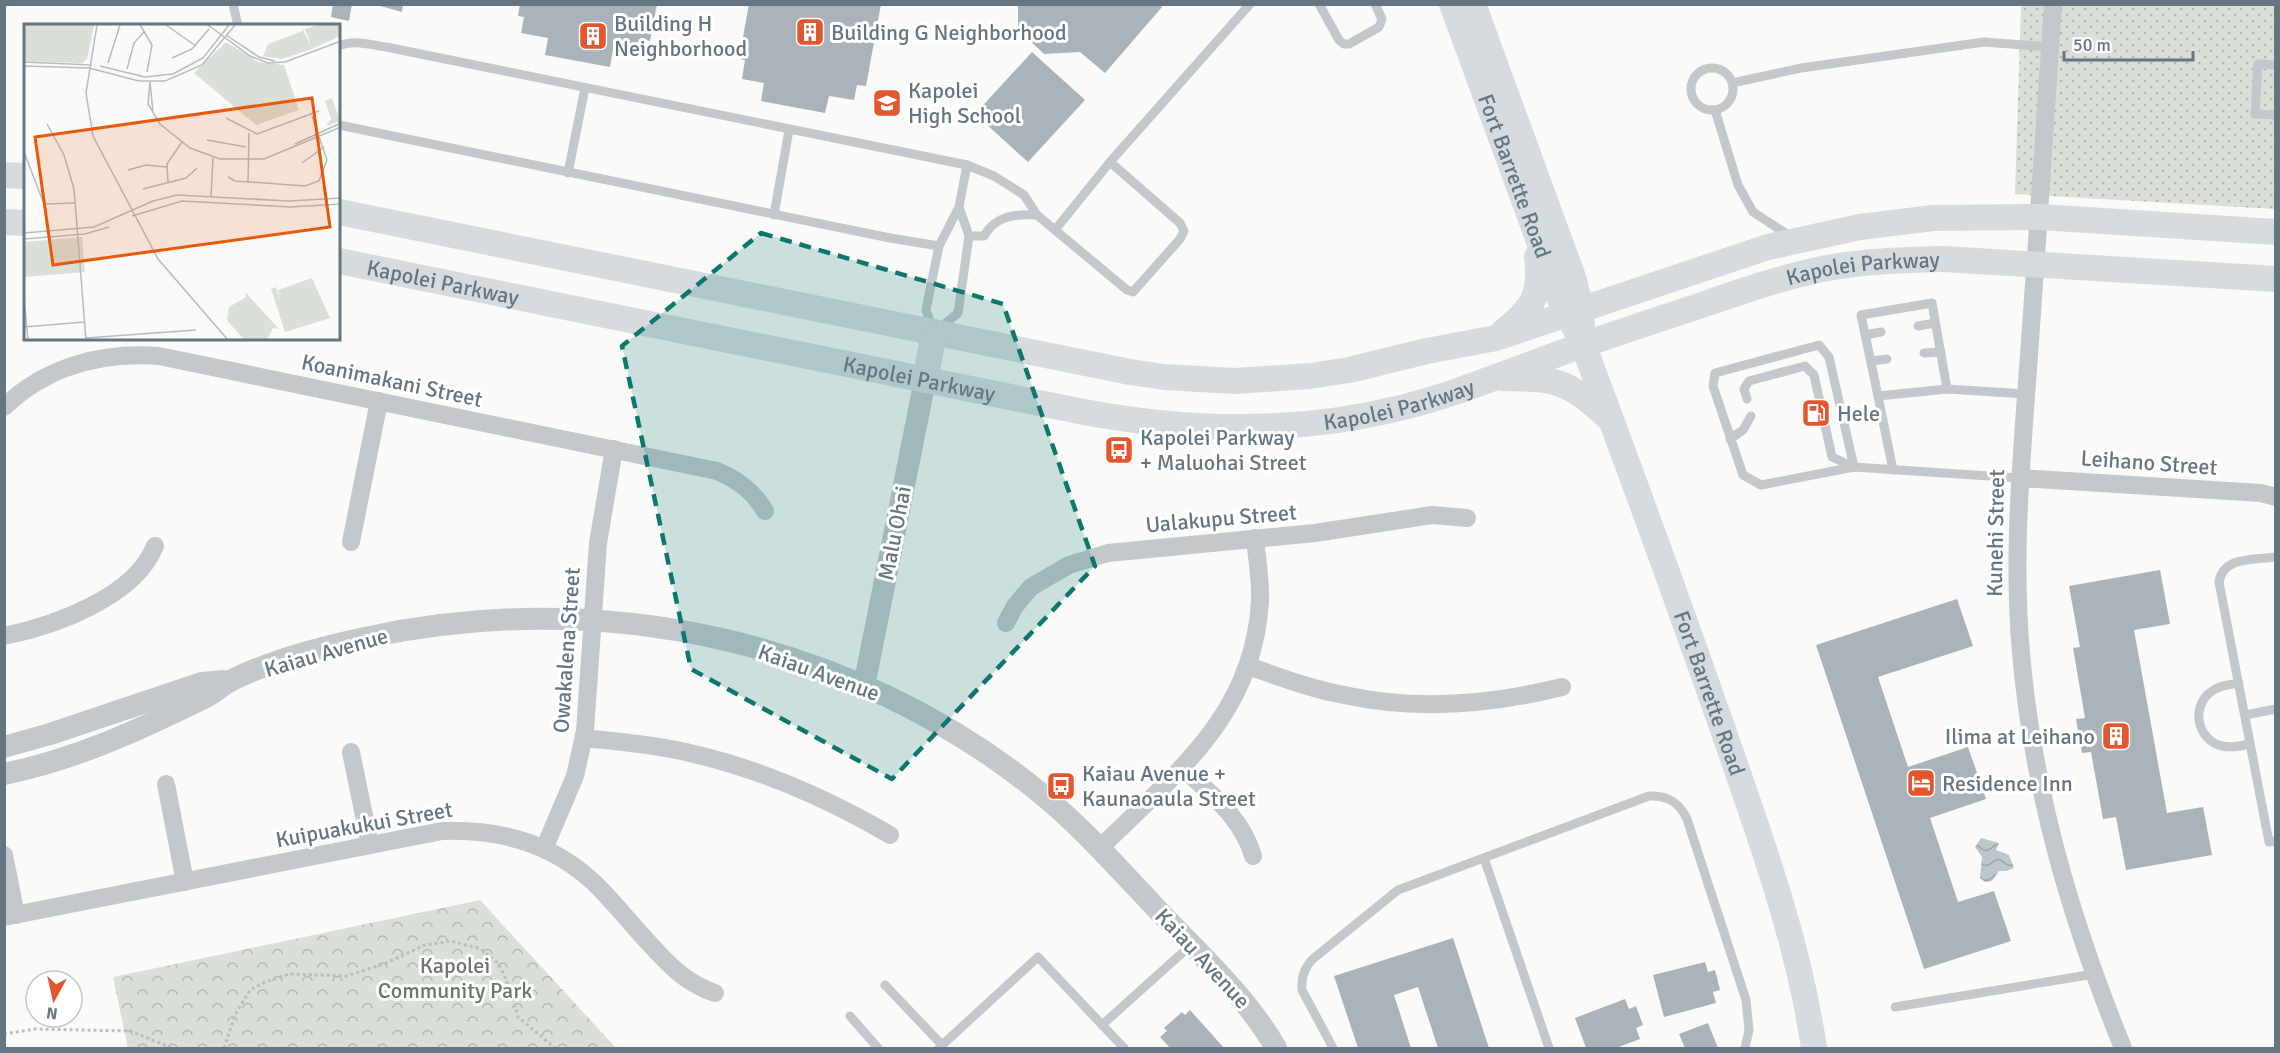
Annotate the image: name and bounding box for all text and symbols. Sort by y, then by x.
place label: Building H Neighborhood [614,10,747,62]
building icon: Building G Neighborhood [794,16,826,48]
place label: Building G Neighborhood [831,19,1067,46]
building icon: Building H Neighborhood [577,20,609,52]
inset map [24,24,340,340]
scale bar [2064,24,2193,62]
text: 50 m [2073,34,2111,56]
place label: Kapolei High School [908,77,1021,129]
school or university icon: Kapolei High School [871,87,903,119]
street label: Fort Barrette Road [1472,90,1557,262]
street label: Kapolei Parkway [1783,246,1941,291]
street label: Kapolei Parkway [364,254,522,311]
street label: Koanimakani Street [299,348,485,413]
street label: Kapolei Parkway [841,350,998,408]
street label: Kapolei Parkway [1322,373,1479,436]
fuel station icon: Hele [1800,397,1832,429]
place label: Hele [1837,400,1880,427]
place label: Kapolei Parkway + Maluohai Street [1140,424,1307,476]
bus stop icon: Kapolei Parkway + Maluohai Street [1103,434,1135,466]
street label: Leihano Street [2080,444,2218,481]
street label: Kunehi Street [1981,469,2010,597]
street label: Malu Ohai [872,484,917,583]
street label: Ualakupu Street [1144,498,1298,539]
street label: Owakalena Street [547,566,586,734]
street label: Fort Barrette Road [1668,607,1751,779]
street label: Kaiau Avenue [261,622,391,683]
street label: Kaiau Avenue [754,638,883,707]
building icon: Ilima at Leihano [2100,720,2132,752]
place label: Ilima at Leihano [1945,723,2095,750]
place label: Kaiau Avenue + Kaunaoaula Street [1082,760,1256,812]
hotel icon: Residence Inn [1905,767,1937,799]
bus stop icon: Kaiau Avenue + Kaunaoaula Street [1045,770,1077,802]
place label: Residence Inn [1942,770,2073,797]
street label: Kuipuakukui Street [274,796,455,853]
street label: Kaiau Avenue [1149,903,1256,1014]
park label: Kapolei Community Park [378,952,532,1004]
north arrow [24,969,84,1029]
text: N [45,1002,59,1024]

